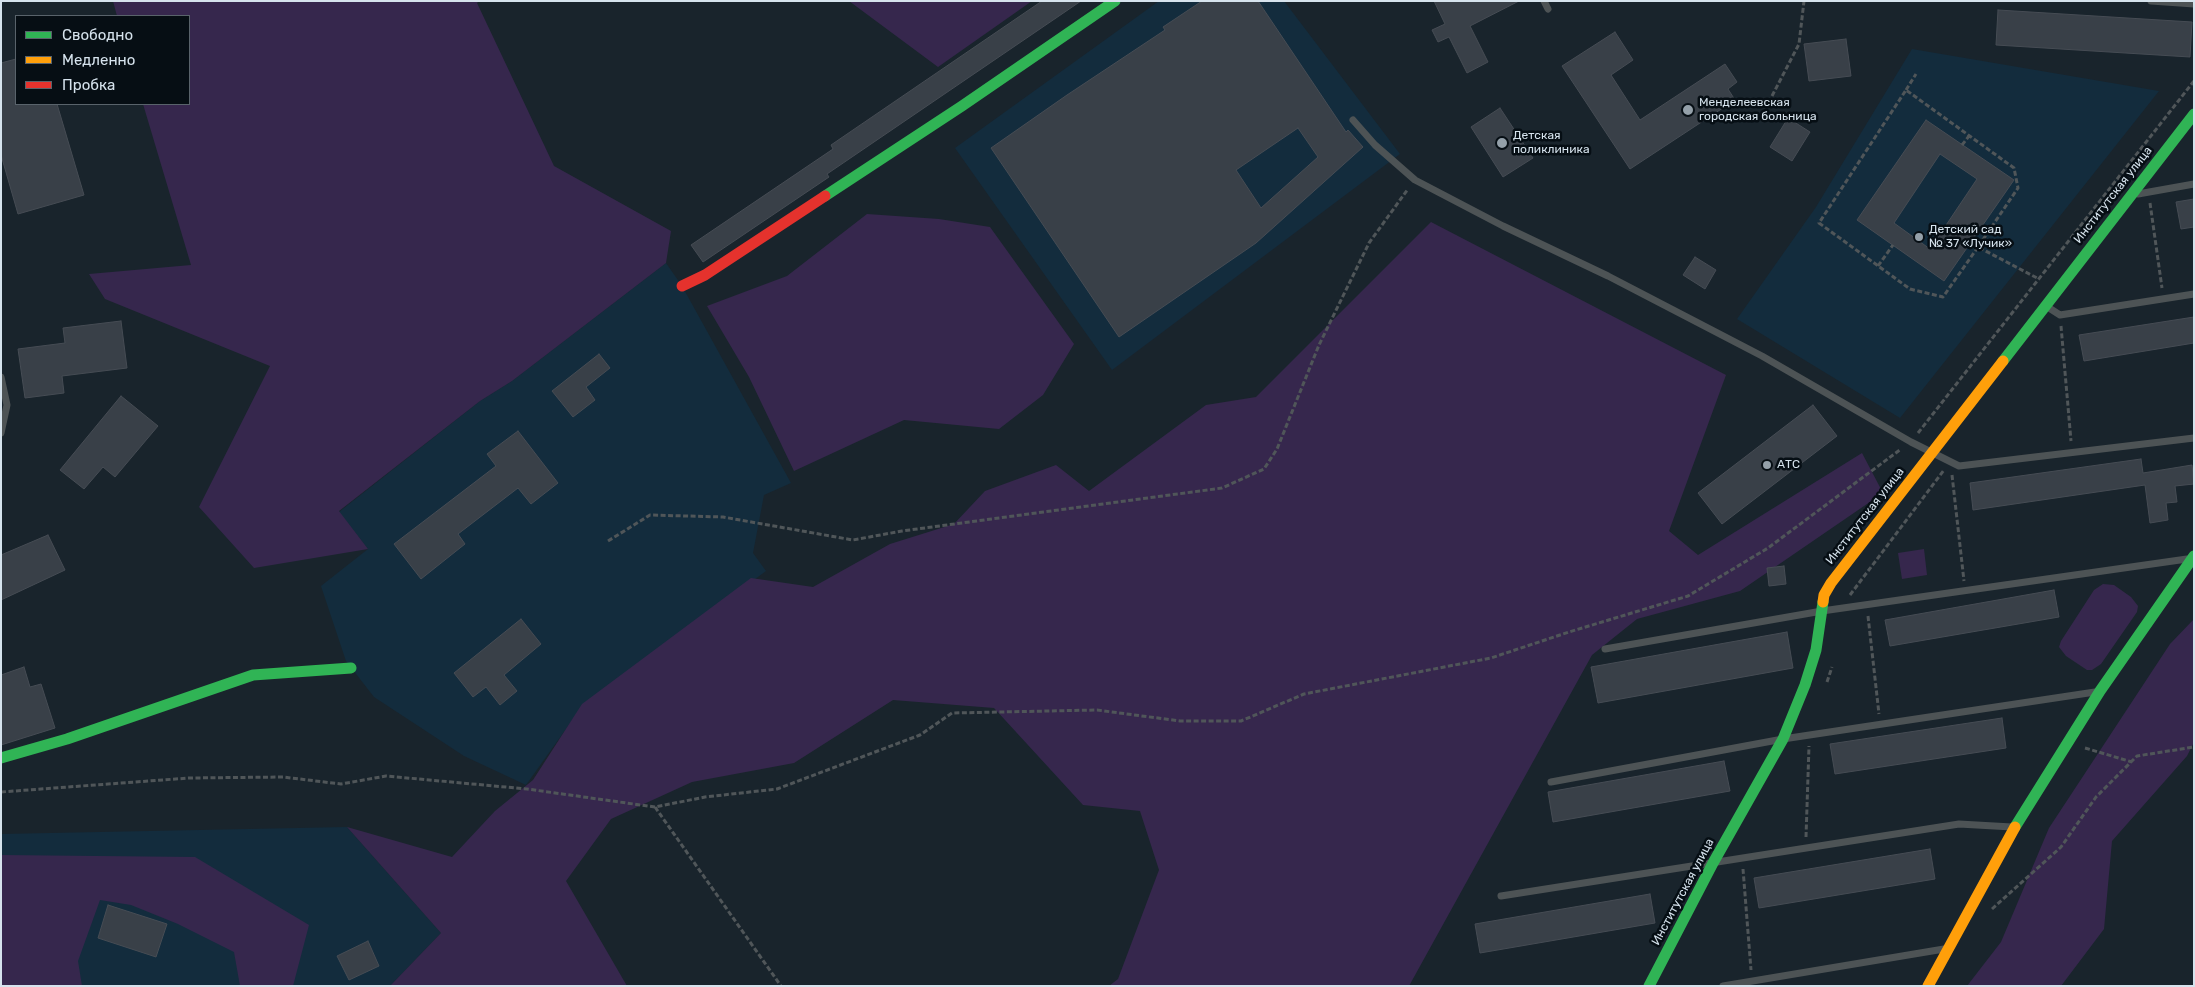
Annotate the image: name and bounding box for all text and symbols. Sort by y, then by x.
legend [15,15,190,105]
text: Свободно [62,26,133,44]
text: Медленно [62,51,135,69]
text: Пробка [62,76,115,94]
place label: Менделеевская городская больница [1699,96,1817,124]
marker: Менделеевская городская больница [1681,103,1695,117]
place label: Детская поликлиника [1513,129,1590,157]
marker: Детская поликлиника [1495,136,1509,150]
street label: Институтская улица [2071,144,2155,246]
place label: Детский сад № 37 «Лучик» [1929,223,2012,251]
marker: Детский сад № 37 «Лучик» [1913,231,1925,243]
place label: АТС [1777,458,1800,472]
marker: АТС [1761,459,1773,471]
street label: Институтская улица [1823,465,1907,567]
street label: Институтская улица [1649,836,1717,948]

